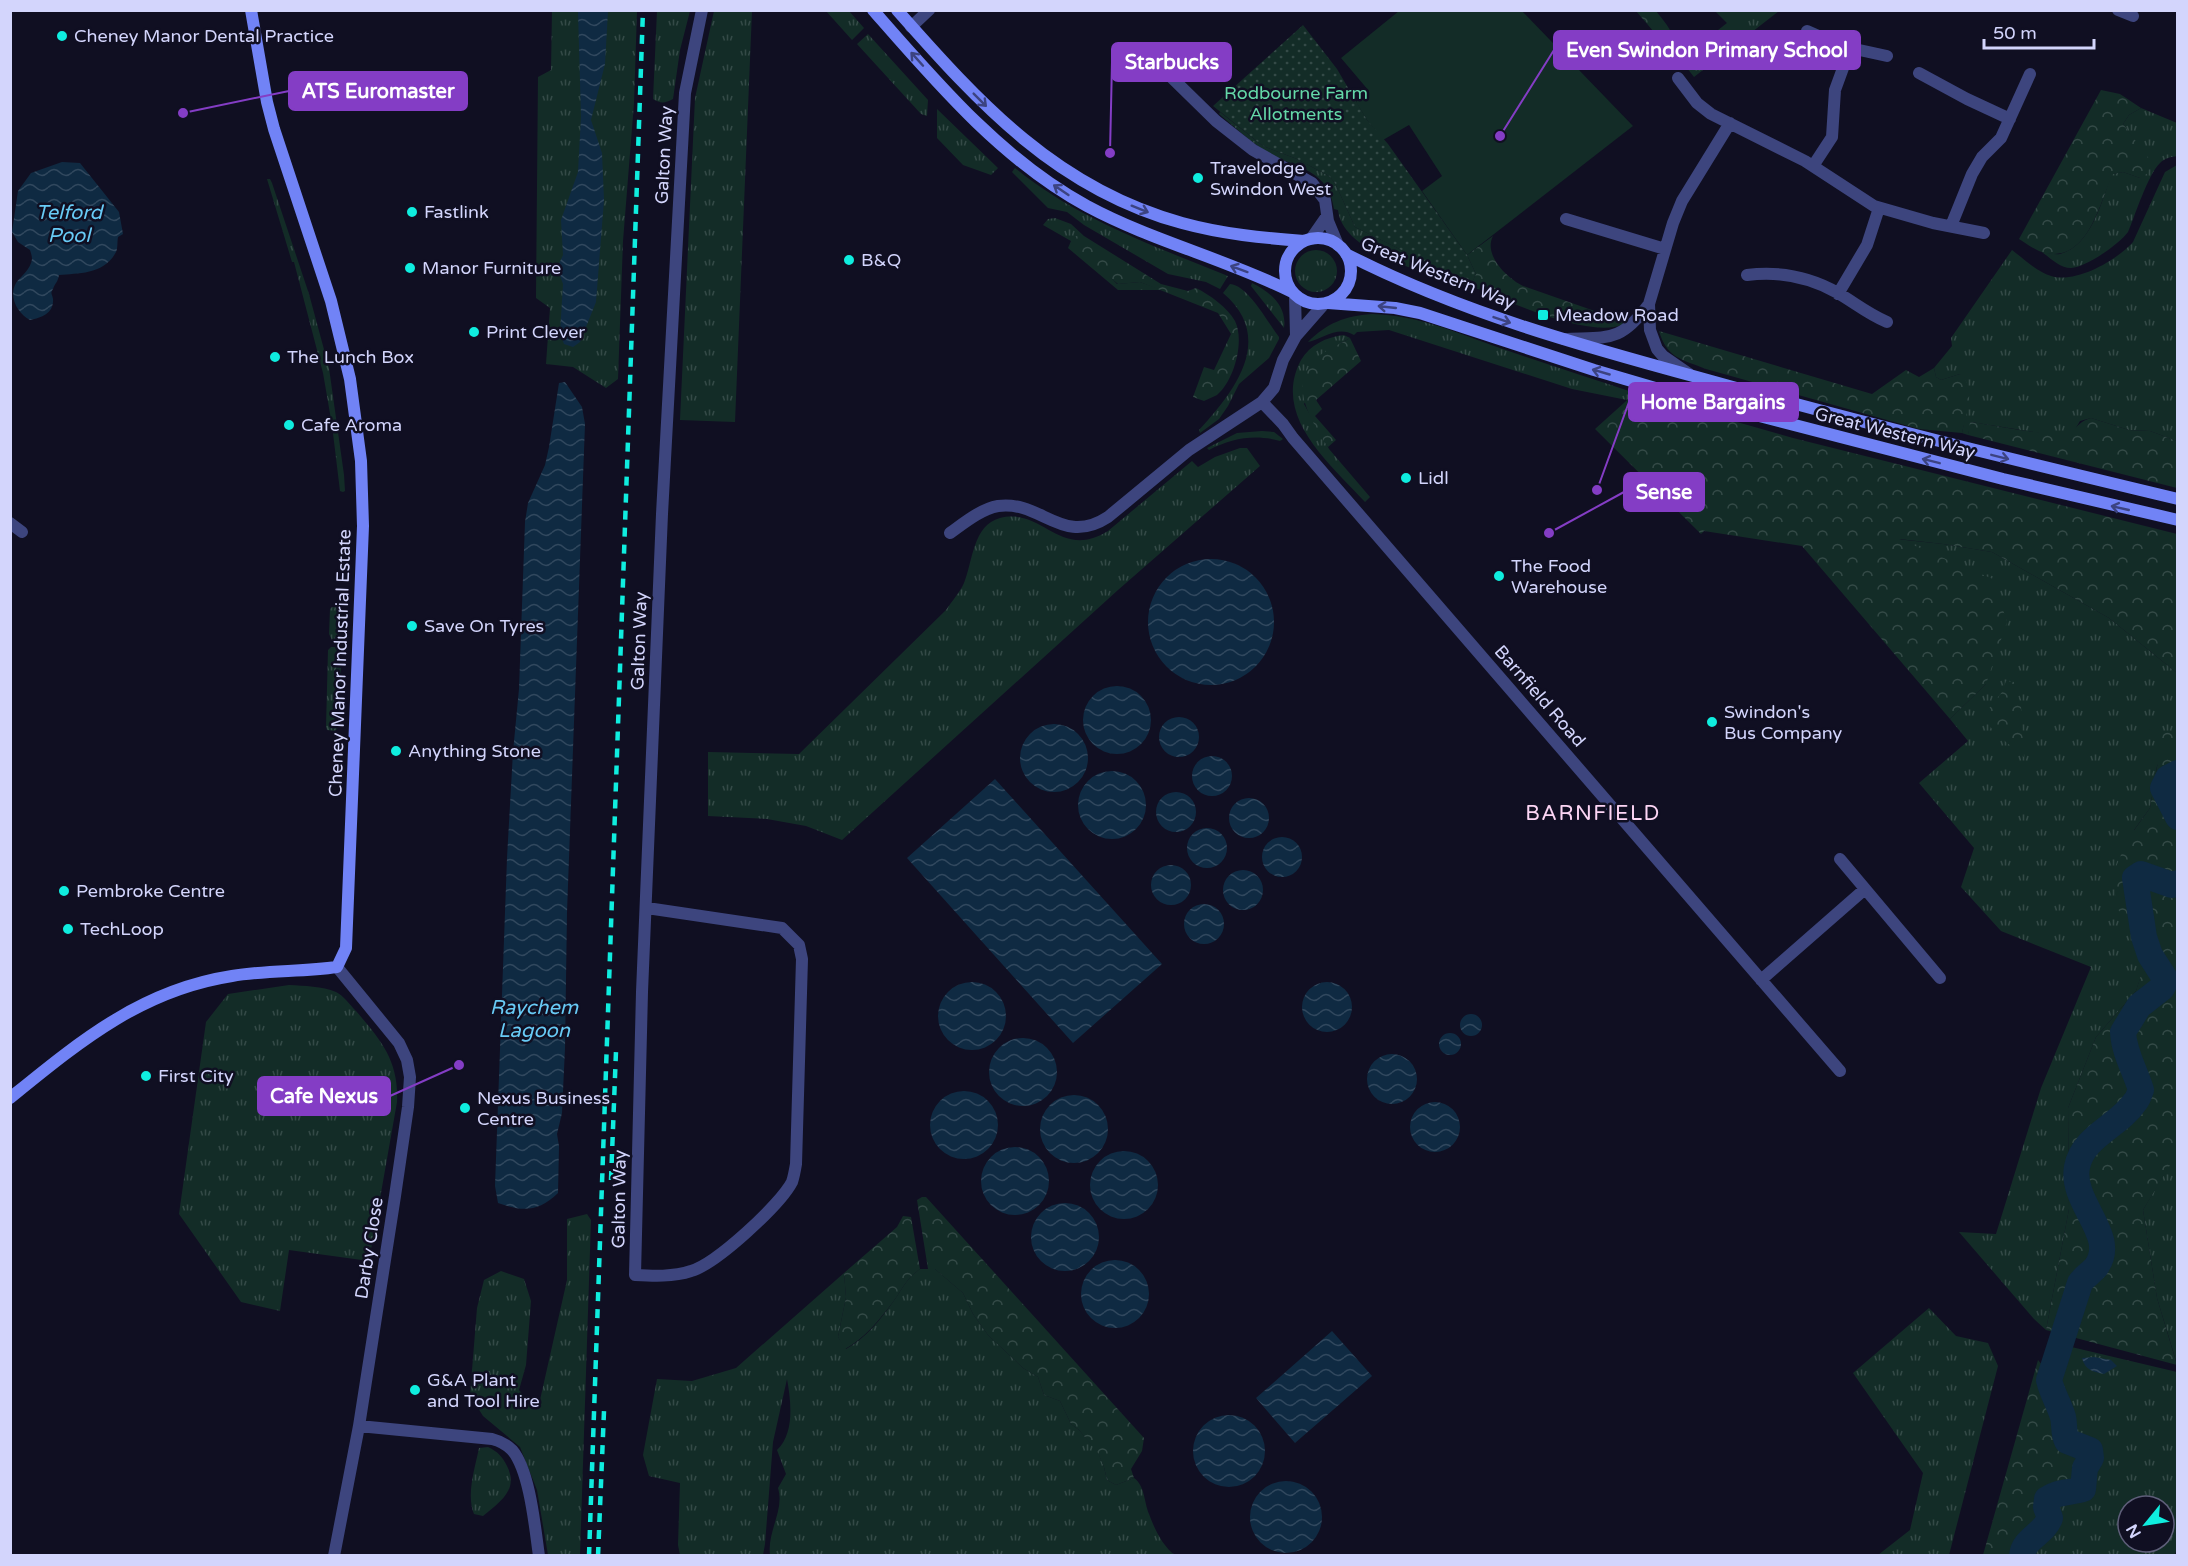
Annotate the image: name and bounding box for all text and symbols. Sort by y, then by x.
scale bar [1984,12,2094,50]
text: 50 m [1993,22,2037,44]
place label: Cheney Manor Dental Practice [74,25,334,47]
marker: Cheney Manor Dental Practice [55,29,69,43]
callout: Even Swindon Primary School [1554,31,1860,69]
text: Even Swindon Primary School [1566,39,1848,63]
callout: Starbucks [1112,43,1231,81]
text: Starbucks [1125,51,1220,75]
one-way arrow [910,52,924,67]
callout: ATS Euromaster [289,72,467,110]
text: ATS Euromaster [301,80,455,104]
park label: Rodbourne Farm Allotments [1224,82,1368,125]
one-way arrow [973,92,988,107]
street label: Galton Way [650,105,678,205]
place label: Travelodge Swindon West [1210,157,1331,200]
marker: Travelodge Swindon West [1191,171,1205,185]
one-way arrow [1053,184,1070,196]
water label: Telford Pool [36,201,105,248]
place label: Fastlink [424,201,489,223]
one-way arrow [1130,204,1148,215]
marker: Fastlink [405,205,419,219]
street label: Great Western Way [1358,232,1519,314]
place label: B&Q [861,249,901,271]
marker: B&Q [842,253,856,267]
place label: Manor Furniture [422,257,561,279]
marker: Manor Furniture [403,261,417,275]
one-way arrow [1230,262,1249,273]
one-way arrow [1378,301,1398,312]
place label: Meadow Road [1555,304,1679,326]
marker: Meadow Road [1536,308,1550,322]
one-way arrow [1492,315,1511,326]
place label: Print Clever [486,321,585,343]
marker: Print Clever [467,325,481,339]
place label: The Lunch Box [287,346,414,368]
marker: The Lunch Box [268,350,282,364]
one-way arrow [1592,366,1611,377]
callout: Home Bargains [1629,383,1798,421]
text: Home Bargains [1641,391,1786,415]
street label: Great Western Way [1812,402,1978,464]
place label: Cafe Aroma [301,414,402,436]
marker: Cafe Aroma [282,418,296,432]
one-way arrow [1991,452,2010,463]
one-way arrow [1922,454,1941,466]
place label: Lidl [1418,467,1449,489]
marker: Lidl [1399,471,1413,485]
callout: Sense [1624,473,1704,511]
text: Sense [1636,481,1692,505]
one-way arrow [2111,501,2130,513]
street label: Cheney Manor Industrial Estate [324,529,356,797]
place label: The Food Warehouse [1511,555,1607,598]
marker: The Food Warehouse [1492,569,1506,583]
street label: Galton Way [626,591,652,691]
place label: Save On Tyres [424,615,544,637]
marker: Save On Tyres [405,619,419,633]
street label: Barnfield Road [1490,641,1590,751]
place label: Swindon's Bus Company [1724,701,1843,744]
marker: Swindon's Bus Company [1705,715,1719,729]
place label: Anything Stone [408,740,541,762]
marker: Anything Stone [389,744,403,758]
district label: BARNFIELD [1525,801,1661,826]
place label: Pembroke Centre [76,880,225,902]
marker: Pembroke Centre [57,884,71,898]
place label: TechLoop [80,918,164,940]
marker: TechLoop [61,922,75,936]
water label: Raychem Lagoon [490,996,579,1043]
place label: First City [158,1065,234,1087]
marker: First City [139,1069,153,1083]
callout: Cafe Nexus [258,1077,390,1115]
text: Cafe Nexus [270,1085,378,1109]
place label: Nexus Business Centre [477,1087,610,1130]
marker: Nexus Business Centre [458,1101,472,1115]
street label: Galton Way [607,1149,631,1249]
street label: Darby Close [350,1196,388,1300]
place label: G&A Plant and Tool Hire [427,1369,540,1412]
marker: G&A Plant and Tool Hire [408,1383,422,1397]
north arrow [2116,1494,2176,1554]
text: N [2122,1520,2146,1542]

